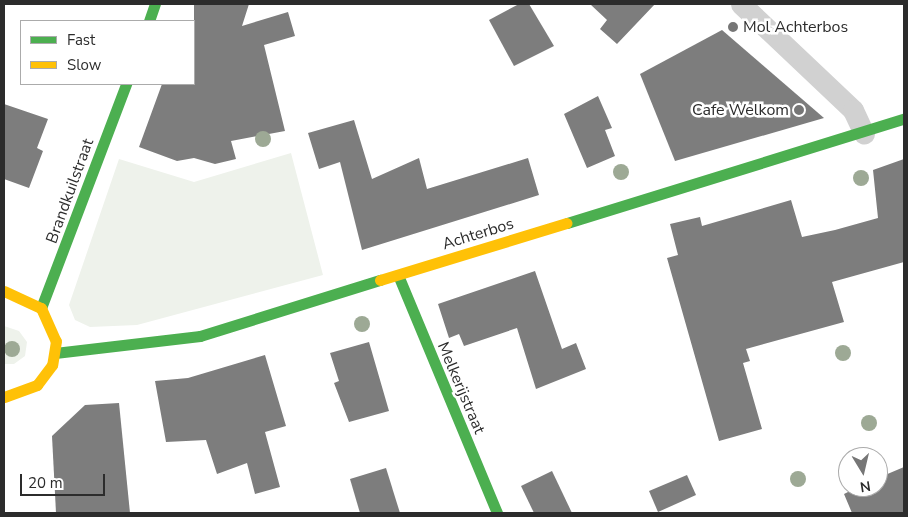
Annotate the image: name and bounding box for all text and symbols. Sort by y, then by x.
place label: Mol Achterbos [743,17,848,37]
legend [20,20,195,85]
marker: Mol Achterbos [727,21,739,33]
text: Fast [67,30,95,50]
text: Slow [67,55,101,75]
place label: Cafe Welkom [692,100,789,120]
marker: Cafe Welkom [793,104,805,116]
street label: Brandkuilstraat [42,136,98,246]
street label: Achterbos [440,214,516,254]
street label: Melkerijstraat [433,339,489,437]
north arrow [838,447,888,497]
scale bar [22,464,108,496]
text: 20 m [28,473,63,493]
text: N [859,476,872,497]

